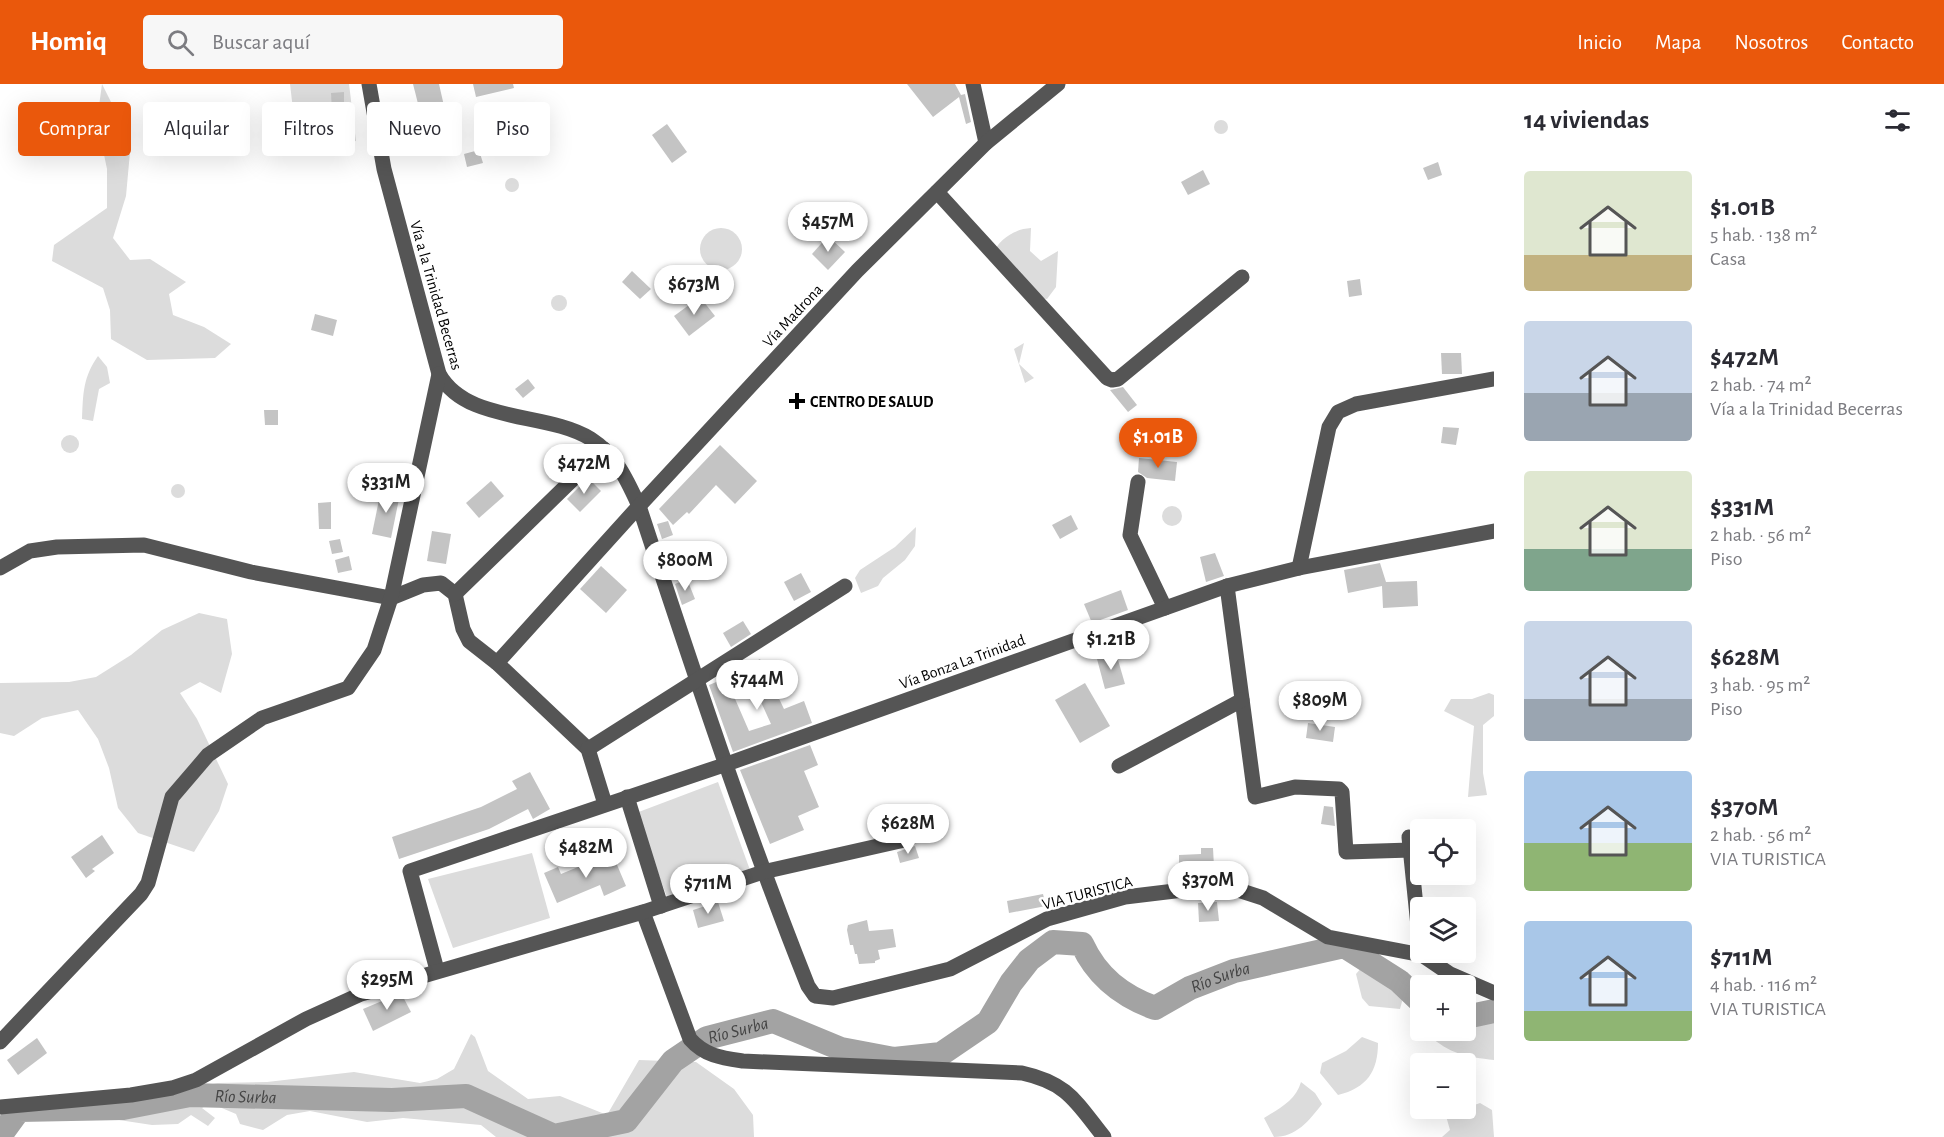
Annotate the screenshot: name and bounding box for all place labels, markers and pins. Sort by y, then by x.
pin: $457M [786,202,870,253]
pin: $673M [652,265,736,316]
marker: CENTRO DE SALUD [788,392,806,410]
place label: CENTRO DE SALUD [810,394,934,410]
pin: $1.01B [1109,418,1207,469]
pin: $472M [542,444,626,495]
pin: $331M [344,463,428,514]
pin: $800M [643,541,727,592]
pin: $1.21B [1062,620,1160,671]
pin: $744M [715,660,799,711]
pin: $809M [1278,681,1362,732]
pin: $628M [866,804,950,855]
pin: $482M [544,828,628,879]
pin: $370M [1166,861,1250,912]
pin: $711M [666,864,750,915]
pin: $295M [345,960,429,1011]

